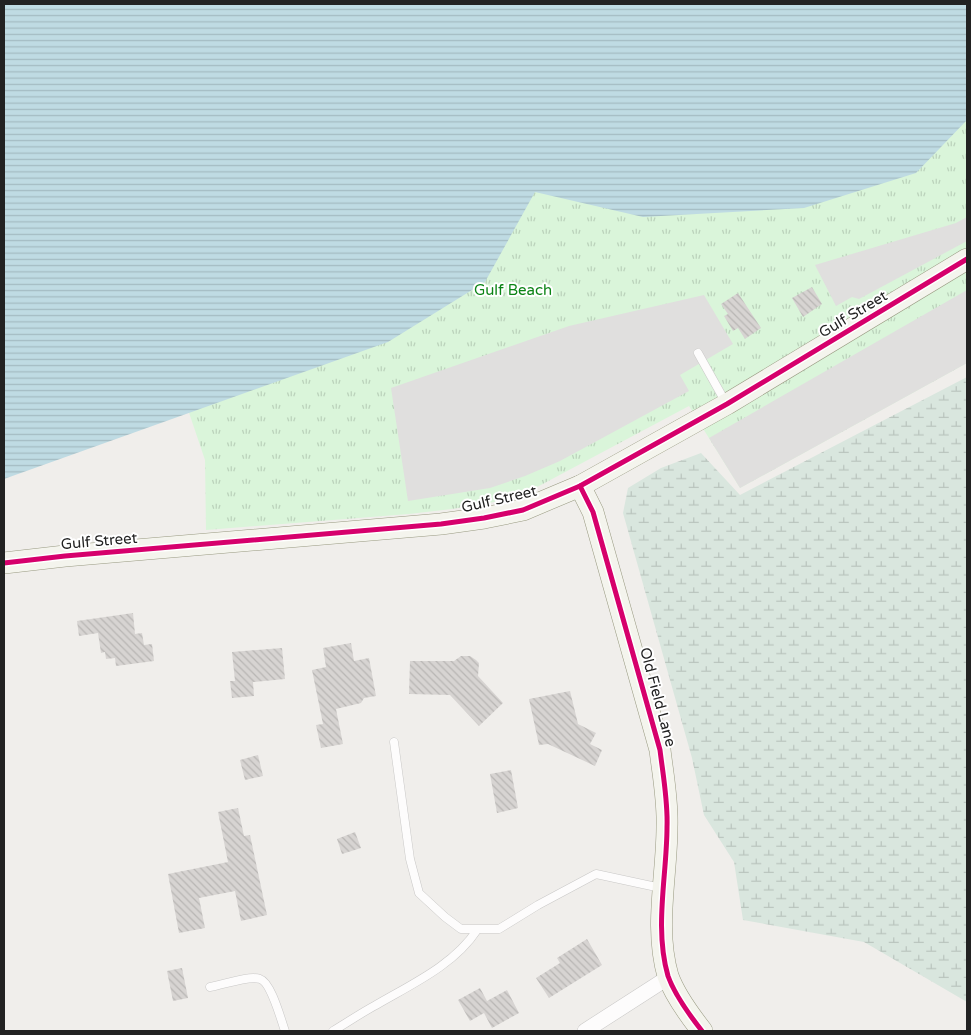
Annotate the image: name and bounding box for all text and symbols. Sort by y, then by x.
park label: Gulf Beach [474,281,552,299]
street label: Gulf Street [815,286,891,341]
street label: Gulf Street [460,482,539,516]
street label: Gulf Street [60,529,138,553]
street label: Old Field Lane [636,645,680,749]

